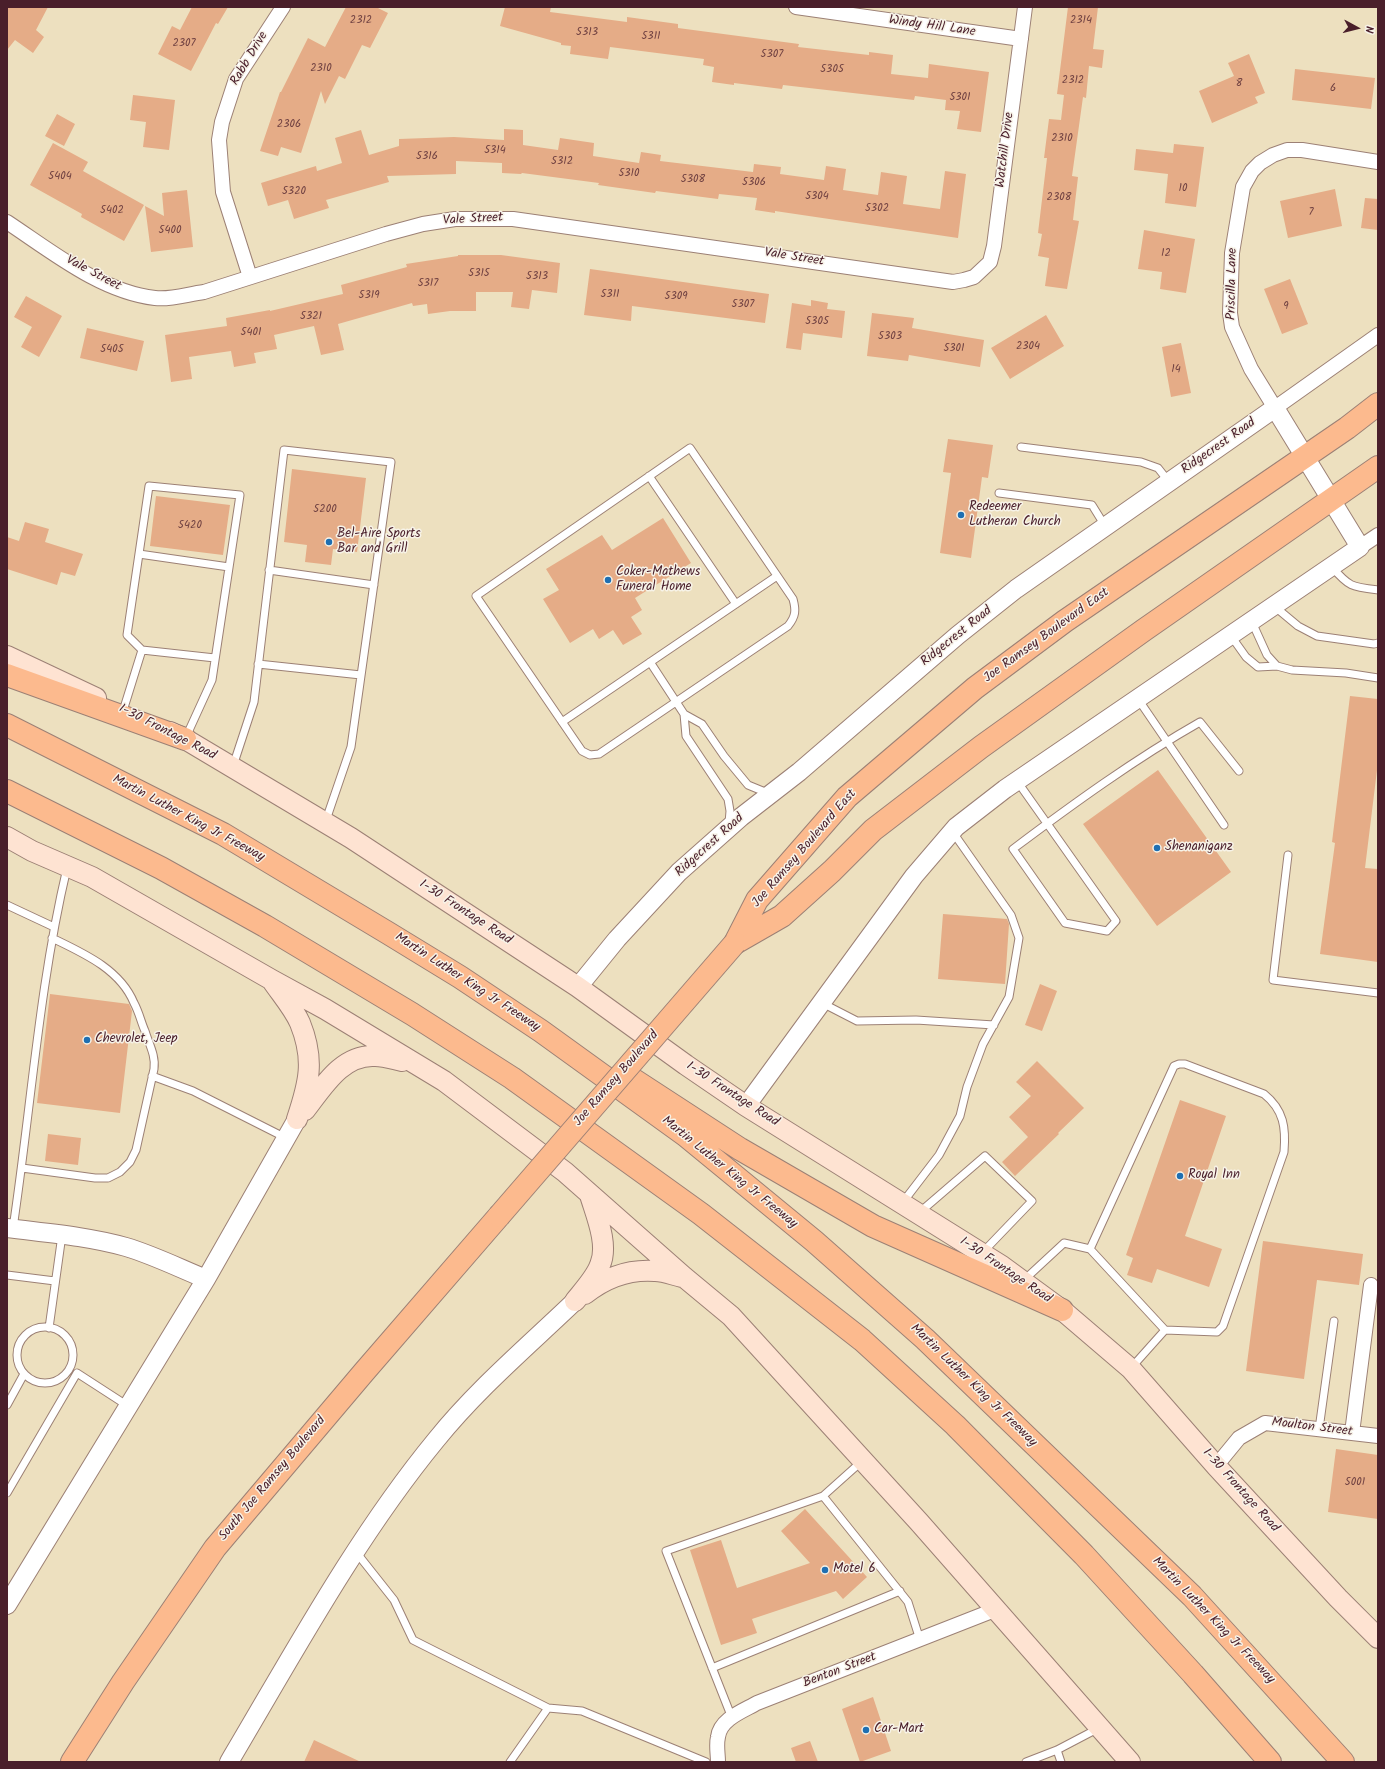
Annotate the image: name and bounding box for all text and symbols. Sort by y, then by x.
north arrow [1337,8,1377,48]
street label: Windy Hill Lane [888,13,976,41]
house number: 2312 [350,14,372,28]
house number: 2314 [1070,14,1092,28]
text: N [1360,25,1378,34]
house number: 5313 [576,26,598,40]
street label: Rabb Drive [228,29,272,89]
house number: 5311 [641,30,661,44]
house number: 2307 [172,37,196,51]
house number: 5307 [761,48,783,62]
house number: 2310 [310,62,332,76]
house number: 5305 [820,63,844,77]
house number: 2312 [1062,74,1084,88]
house number: 8 [1236,77,1242,91]
house number: 6 [1330,82,1336,96]
house number: 5301 [949,91,971,105]
street label: Watchill Drive [994,111,1018,189]
house number: 2306 [277,118,301,132]
house number: 2310 [1051,132,1073,146]
house number: 5314 [484,144,506,158]
house number: 5316 [416,150,438,164]
house number: 5312 [551,155,573,169]
house number: 5310 [618,167,640,181]
house number: 5404 [48,170,72,184]
house number: 5308 [681,173,705,187]
house number: 5306 [742,176,766,190]
house number: 10 [1179,182,1187,196]
house number: 5320 [282,185,306,199]
house number: 5304 [805,190,829,204]
house number: 2308 [1047,191,1071,205]
house number: 5302 [865,202,889,216]
house number: 5402 [100,204,124,218]
house number: 7 [1308,206,1314,220]
street label: Vale Street [443,211,503,229]
house number: 5400 [159,224,181,238]
street label: Vale Street [763,246,825,270]
house number: 12 [1161,247,1171,261]
street label: Priscilla Lane [1225,248,1241,320]
street label: Vale Street [63,253,123,295]
house number: 5315 [468,267,490,281]
house number: 5313 [526,270,548,284]
house number: 5317 [418,277,438,291]
house number: 5311 [600,288,620,302]
house number: 5319 [358,289,380,303]
house number: 5309 [664,290,688,304]
house number: 5307 [732,298,754,312]
house number: 9 [1283,300,1289,314]
house number: 5321 [300,310,322,324]
house number: 5305 [805,315,829,329]
house number: 5401 [241,326,261,340]
house number: 5303 [878,330,902,344]
house number: 2304 [1016,340,1040,354]
house number: 5301 [943,342,965,356]
house number: 5405 [100,343,124,357]
house number: 14 [1171,363,1181,377]
street label: Ridgecrest Road [1179,416,1259,478]
place label: Redeemer Lutheran Church [969,500,1061,531]
house number: 5200 [313,503,337,517]
marker: Redeemer Lutheran Church [956,510,966,520]
house number: 5420 [178,519,202,533]
place label: Bel-Aire Sports Bar and Grill [337,527,421,558]
marker: Bel-Aire Sports Bar and Grill [324,537,334,547]
place label: Coker-Mathews Funeral Home [616,565,700,596]
marker: Coker-Mathews Funeral Home [603,575,613,585]
street label: Joe Ramsey Boulevard East [981,585,1113,687]
street label: Ridgecrest Road [918,604,996,670]
street label: I-30 Frontage Road [116,702,218,764]
street label: Martin Luther King Jr Freeway [109,772,267,866]
street label: Joe Ramsey Boulevard East [750,787,860,911]
street label: Ridgecrest Road [672,811,748,881]
place label: Shenaniganz [1165,840,1233,856]
marker: Shenaniganz [1152,843,1162,853]
street label: I-30 Frontage Road [416,877,514,949]
street label: Martin Luther King Jr Freeway [391,930,543,1036]
street label: Joe Ramsey Boulevard [571,1028,663,1130]
place label: Chevrolet, Jeep [95,1032,178,1048]
marker: Chevrolet, Jeep [82,1035,92,1045]
street label: I-30 Frontage Road [683,1059,781,1131]
street label: Martin Luther King Jr Freeway [658,1113,800,1233]
place label: Royal Inn [1188,1168,1240,1184]
marker: Royal Inn [1175,1171,1185,1181]
street label: I-30 Frontage Road [956,1234,1054,1308]
street label: Martin Luther King Jr Freeway [906,1321,1040,1451]
street label: South Joe Ramsey Boulevard [216,1414,330,1544]
street label: Moulton Street [1271,1415,1353,1441]
street label: I-30 Frontage Road [1198,1446,1282,1536]
house number: 5001 [1345,1476,1365,1490]
street label: Martin Luther King Jr Freeway [1148,1554,1278,1688]
place label: Motel 6 [833,1562,876,1578]
marker: Motel 6 [820,1565,830,1575]
street label: Benton Street [801,1650,879,1692]
place label: Car-Mart [874,1722,924,1738]
marker: Car-Mart [861,1725,871,1735]

